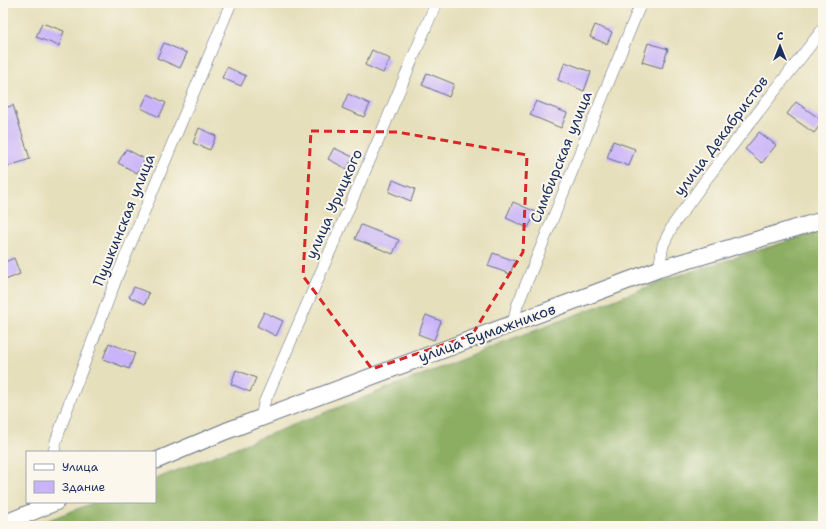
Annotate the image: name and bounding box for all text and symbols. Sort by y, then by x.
north arrow [760,26,800,66]
text: С [777,29,784,44]
street label: улица Декабристов [669,72,773,200]
street label: Симбирская улица [525,87,597,226]
street label: улица Урицкого [301,146,367,262]
street label: Пушкинская улица [88,150,160,289]
street label: улица Бумажников [416,299,558,367]
legend [26,451,156,503]
text: Улица [62,459,99,475]
text: Здание [62,479,106,495]

